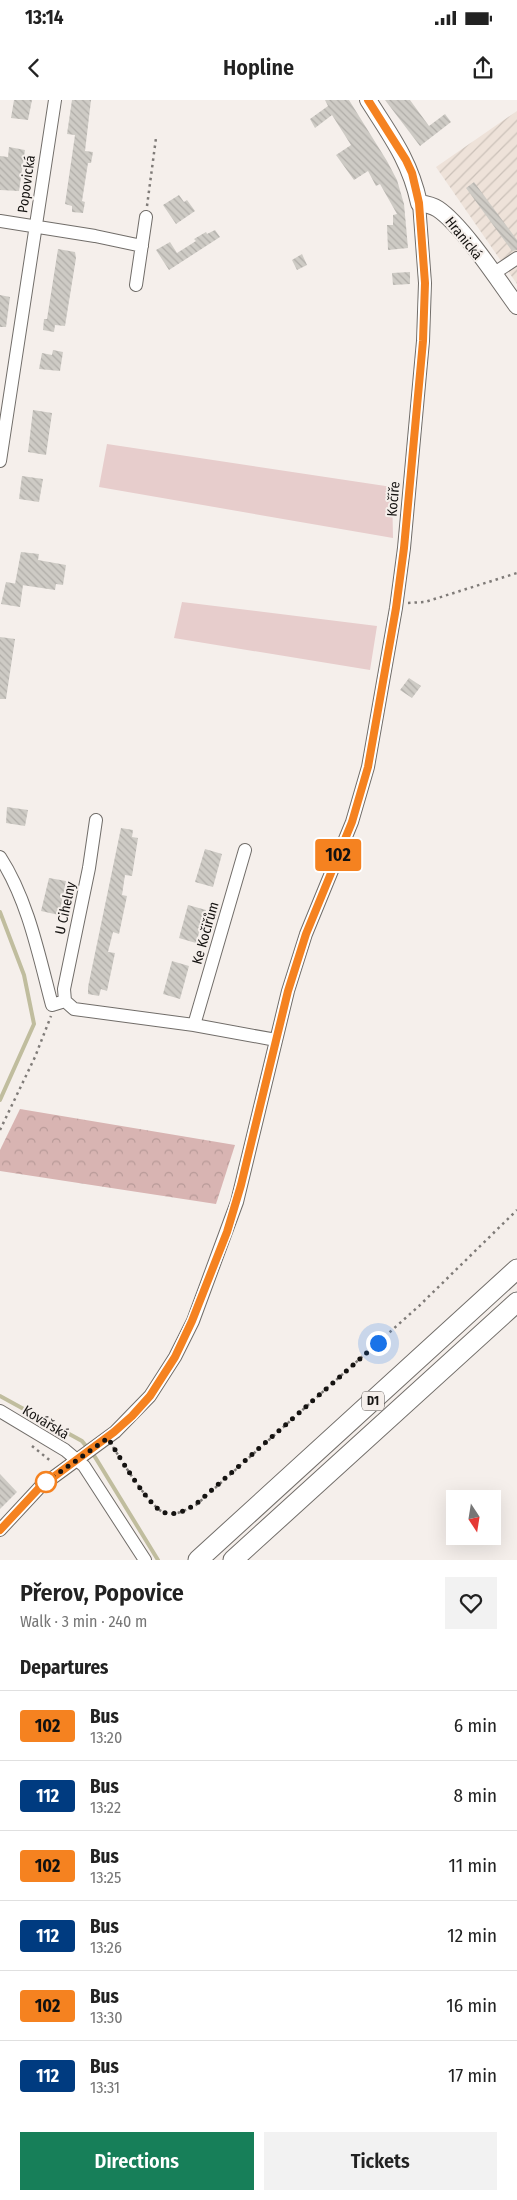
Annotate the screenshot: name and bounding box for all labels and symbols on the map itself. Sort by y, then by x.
street label: Popovická [14,154,39,214]
street label: Hranická [441,214,486,263]
street label: Kočíře [383,481,404,517]
line badge: 102 [309,839,367,871]
street label: U Cihelny [52,879,80,936]
street label: Ke Kočiřům [188,900,223,966]
your location [366,1331,391,1356]
road number: D1 [362,1392,384,1410]
street label: Kovářská [19,1402,72,1443]
unlabelled marker [35,1471,57,1493]
north arrow [446,1490,501,1545]

